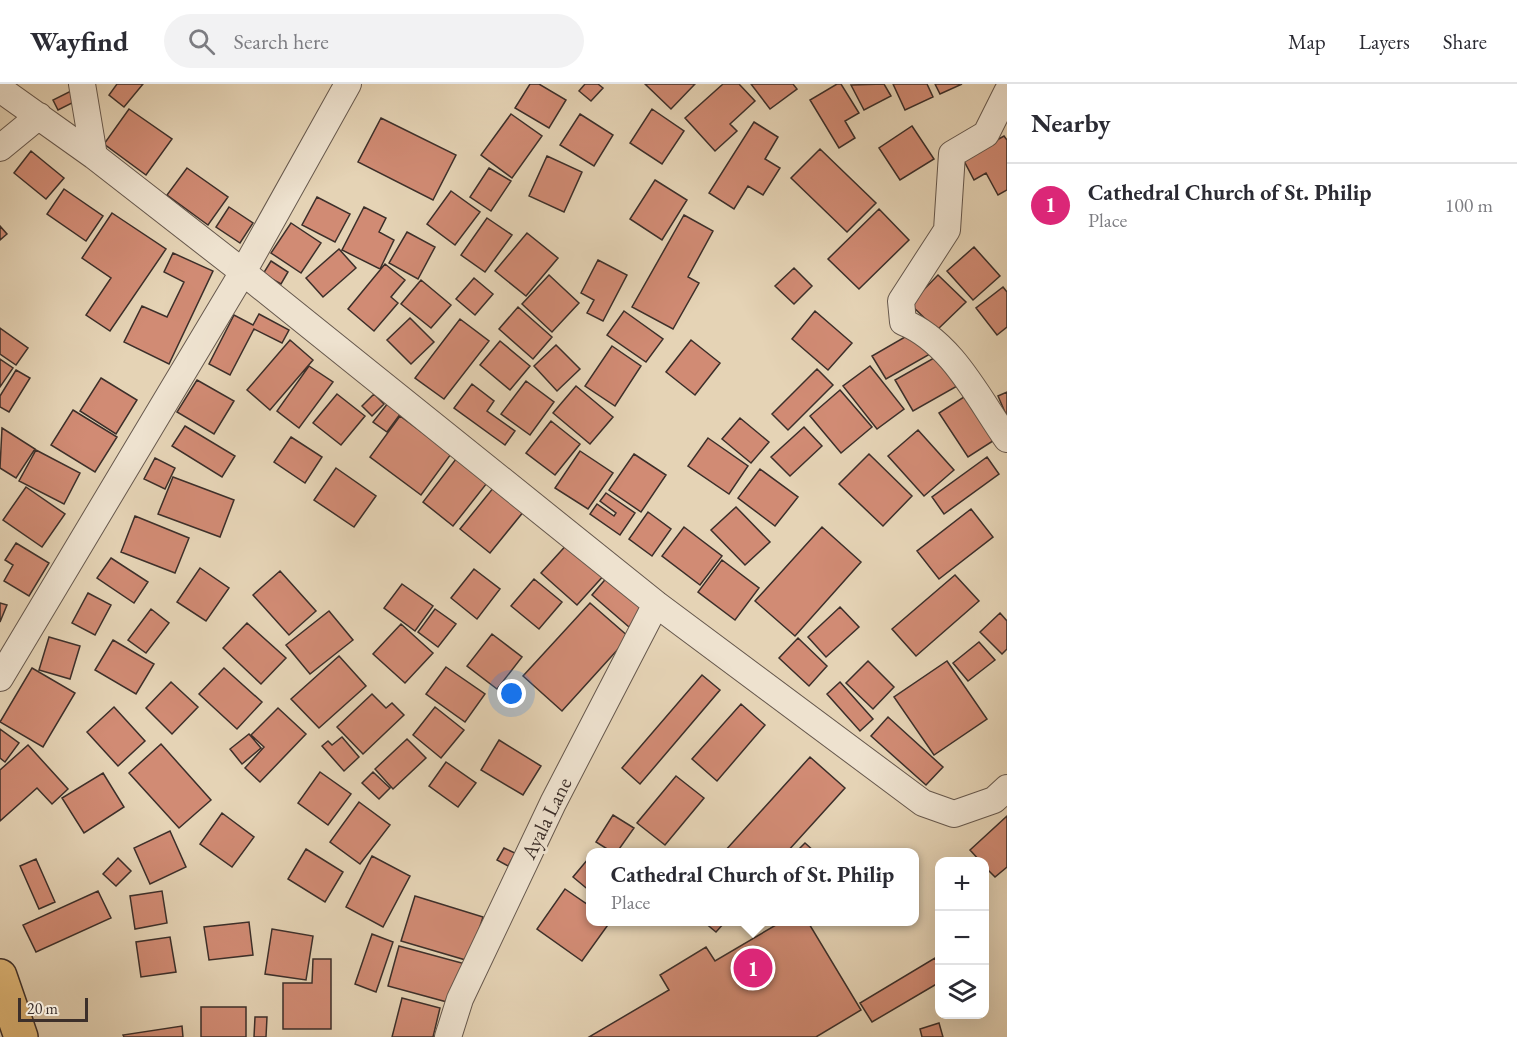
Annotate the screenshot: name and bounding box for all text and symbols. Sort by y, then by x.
search box [164,14,584,68]
text: Wayfind [30,23,128,59]
icon: search [185,25,218,58]
text: Search here [233,27,329,56]
text: Map [1288,28,1326,55]
text: Layers [1359,28,1410,55]
text: Share [1443,28,1487,55]
text: Nearby [1031,106,1111,140]
text: Cathedral Church of St. Philip [1088,178,1371,207]
text: 1 [1045,192,1056,218]
text: 100 m [1445,192,1493,218]
text: Place [1088,207,1127,233]
your location [497,679,526,708]
street label: Ayala Lane [514,773,577,864]
popup [586,848,919,926]
map controls [935,857,989,1019]
button: + [935,857,989,911]
text: Cathedral Church of St. Philip [611,860,894,889]
text: Place [611,889,650,915]
button: − [935,911,989,965]
pin: 1 [734,946,772,990]
button: layers [935,965,989,1019]
scale bar [18,995,88,1022]
text: 20 m [27,998,58,1019]

